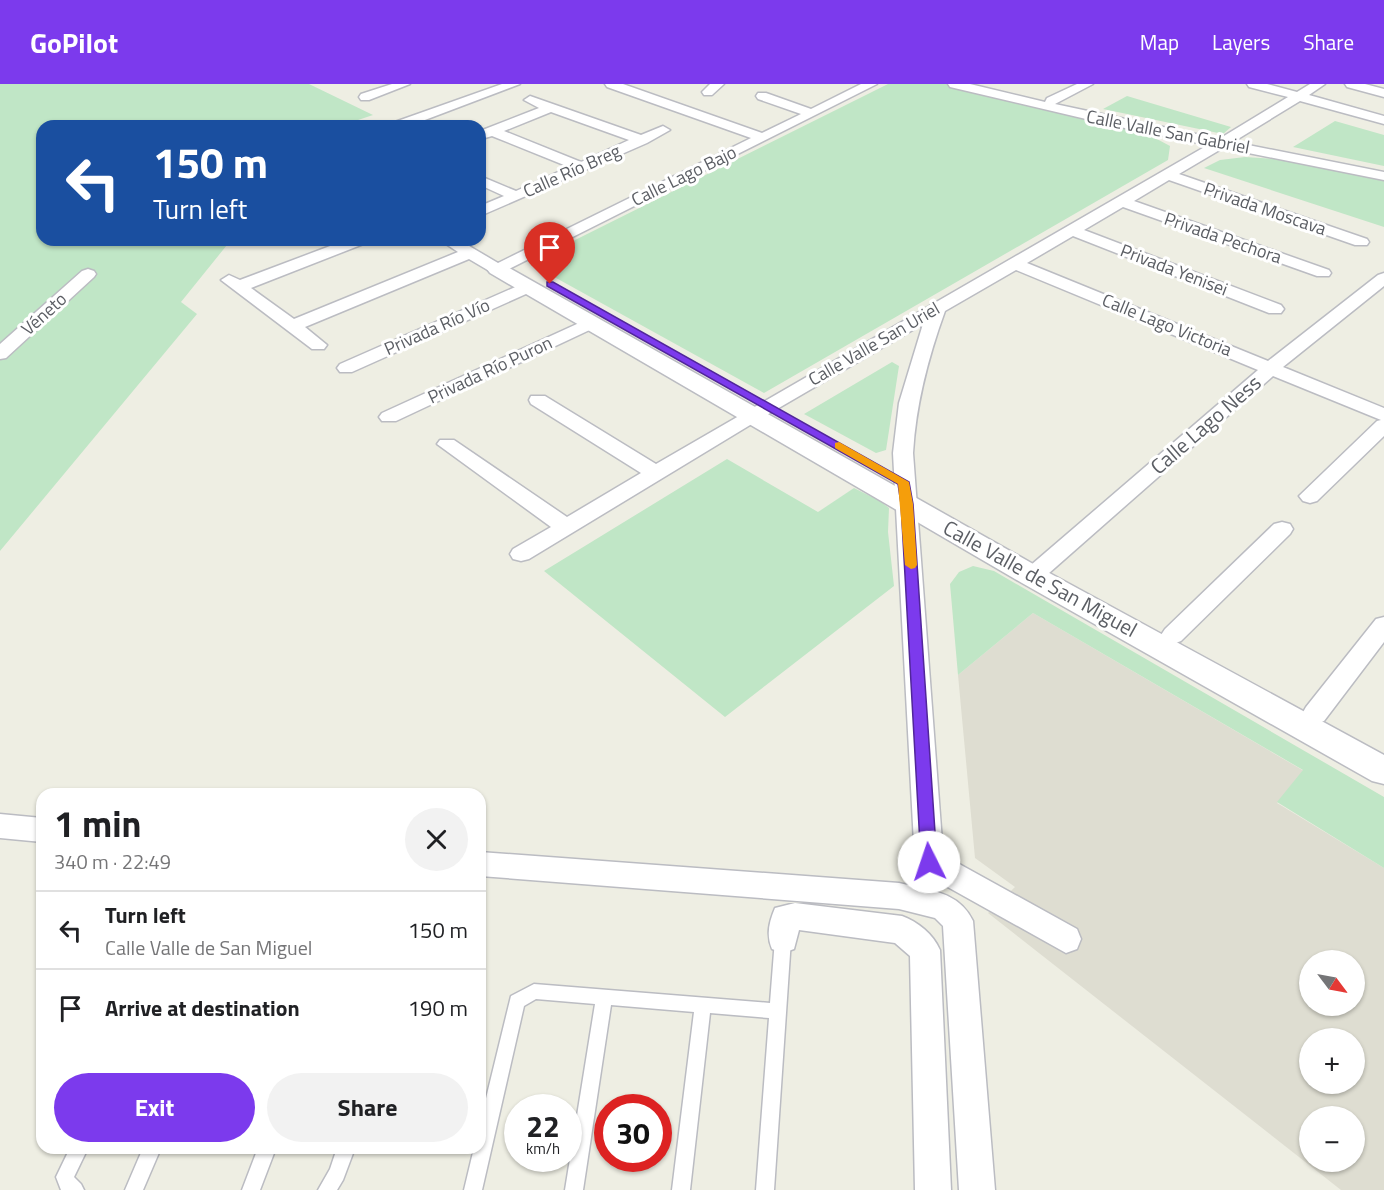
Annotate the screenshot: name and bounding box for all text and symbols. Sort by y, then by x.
text: GoPilot [30,21,118,64]
text: Map [1140,26,1179,58]
text: Layers [1212,26,1270,58]
text: Share [1303,26,1354,58]
street label: Calle Valle San Gabriel [1084,102,1252,161]
text: 150 m [153,130,268,194]
street label: Calle Río Breg [519,137,625,204]
street label: Calle Lago Bajo [627,138,741,213]
icon: left [54,144,132,222]
street label: Privada Moscava [1200,175,1330,242]
text: Turn left [153,188,247,229]
street label: Privada Pechora [1161,205,1286,270]
pin [524,222,575,284]
icon: arrive [533,231,566,264]
street label: Privada Yenisei [1116,237,1232,302]
street label: Véneto [15,286,73,342]
street label: Calle Lago Victoria [1098,286,1236,363]
street label: Privada Río Vío [380,291,494,362]
street label: Calle Valle San Uriel [803,295,945,392]
street label: Privada Río Puron [423,329,557,410]
street label: Calle Lago Ness [1143,367,1268,482]
street label: Calle Valle de San Miguel [938,511,1143,645]
text: 1 min [54,796,141,851]
button: close [405,808,468,871]
position arrow [897,830,961,894]
text: 340 m · 22:49 [54,846,171,877]
text: Turn left [105,898,186,932]
text: 150 m [408,913,468,947]
icon: left [54,914,87,947]
text: Calle Valle de San Miguel [105,932,312,963]
north arrow [1299,950,1365,1016]
map controls [1299,950,1365,1172]
text: Arrive at destination [105,991,300,1025]
text: 190 m [408,991,468,1025]
icon: arrive [54,992,87,1025]
button: + [1299,1028,1365,1094]
button: Exit [54,1073,255,1142]
button: Share [267,1073,468,1142]
speed limit sign: 30 [594,1094,672,1172]
text: 22 [526,1103,560,1149]
button: − [1299,1106,1365,1172]
text: km/h [526,1137,560,1160]

